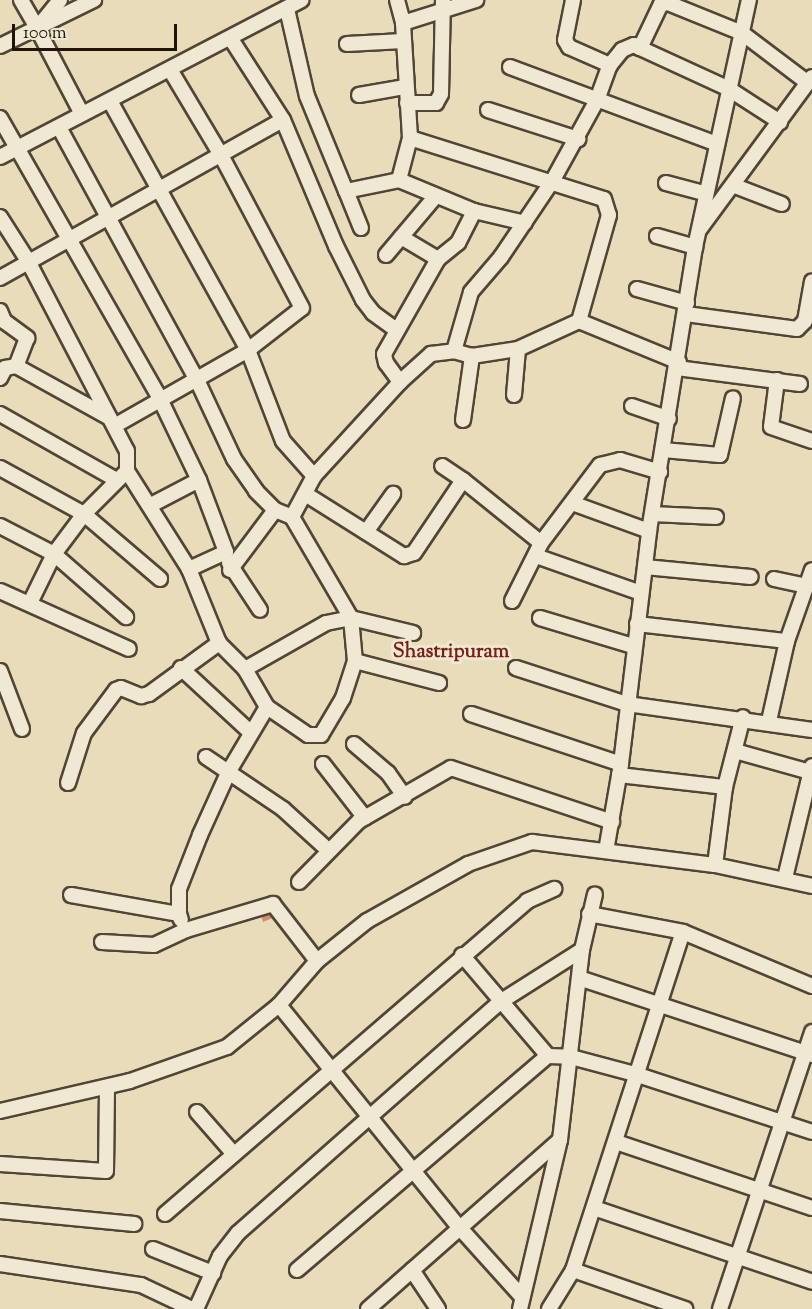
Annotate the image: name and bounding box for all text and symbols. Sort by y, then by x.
scale bar [15,12,180,50]
text: 100 m [23,21,67,47]
district label: Shastripuram [393,640,509,664]

